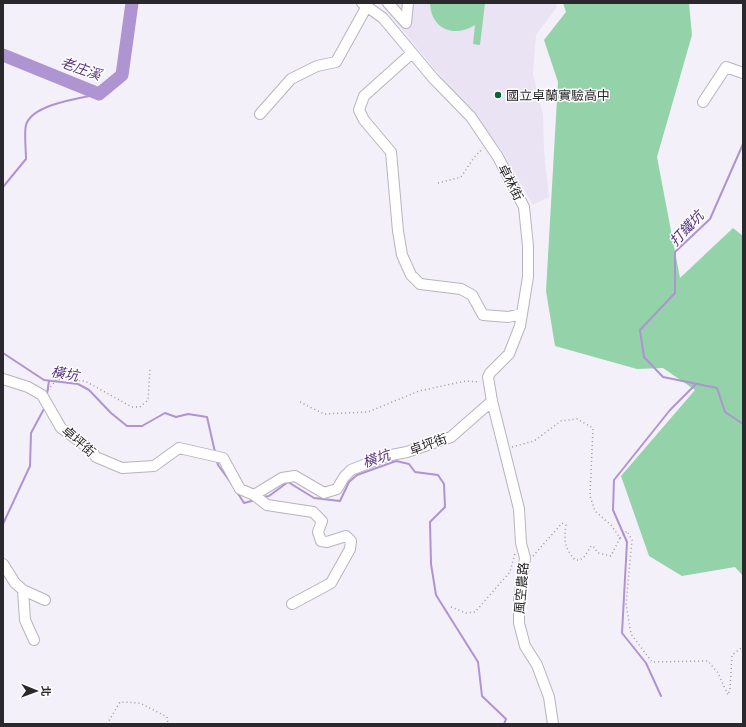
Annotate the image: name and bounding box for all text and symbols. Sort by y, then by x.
water label: 老庄溪 [58,53,106,84]
place label: 國立卓蘭實驗高中 [506,87,610,103]
marker: 國立卓蘭實驗高中 [493,90,503,100]
street label: 卓林街 [495,161,527,203]
water label: 打鐵坑 [665,205,708,249]
water label: 橫坑 [50,362,82,384]
street label: 卓坪街 [59,422,99,460]
street label: 卓坪街 [407,430,449,458]
water label: 橫坑 [360,445,394,470]
street label: 風空農路 [511,561,531,615]
north arrow [16,671,56,711]
text: 北 [40,686,53,697]

